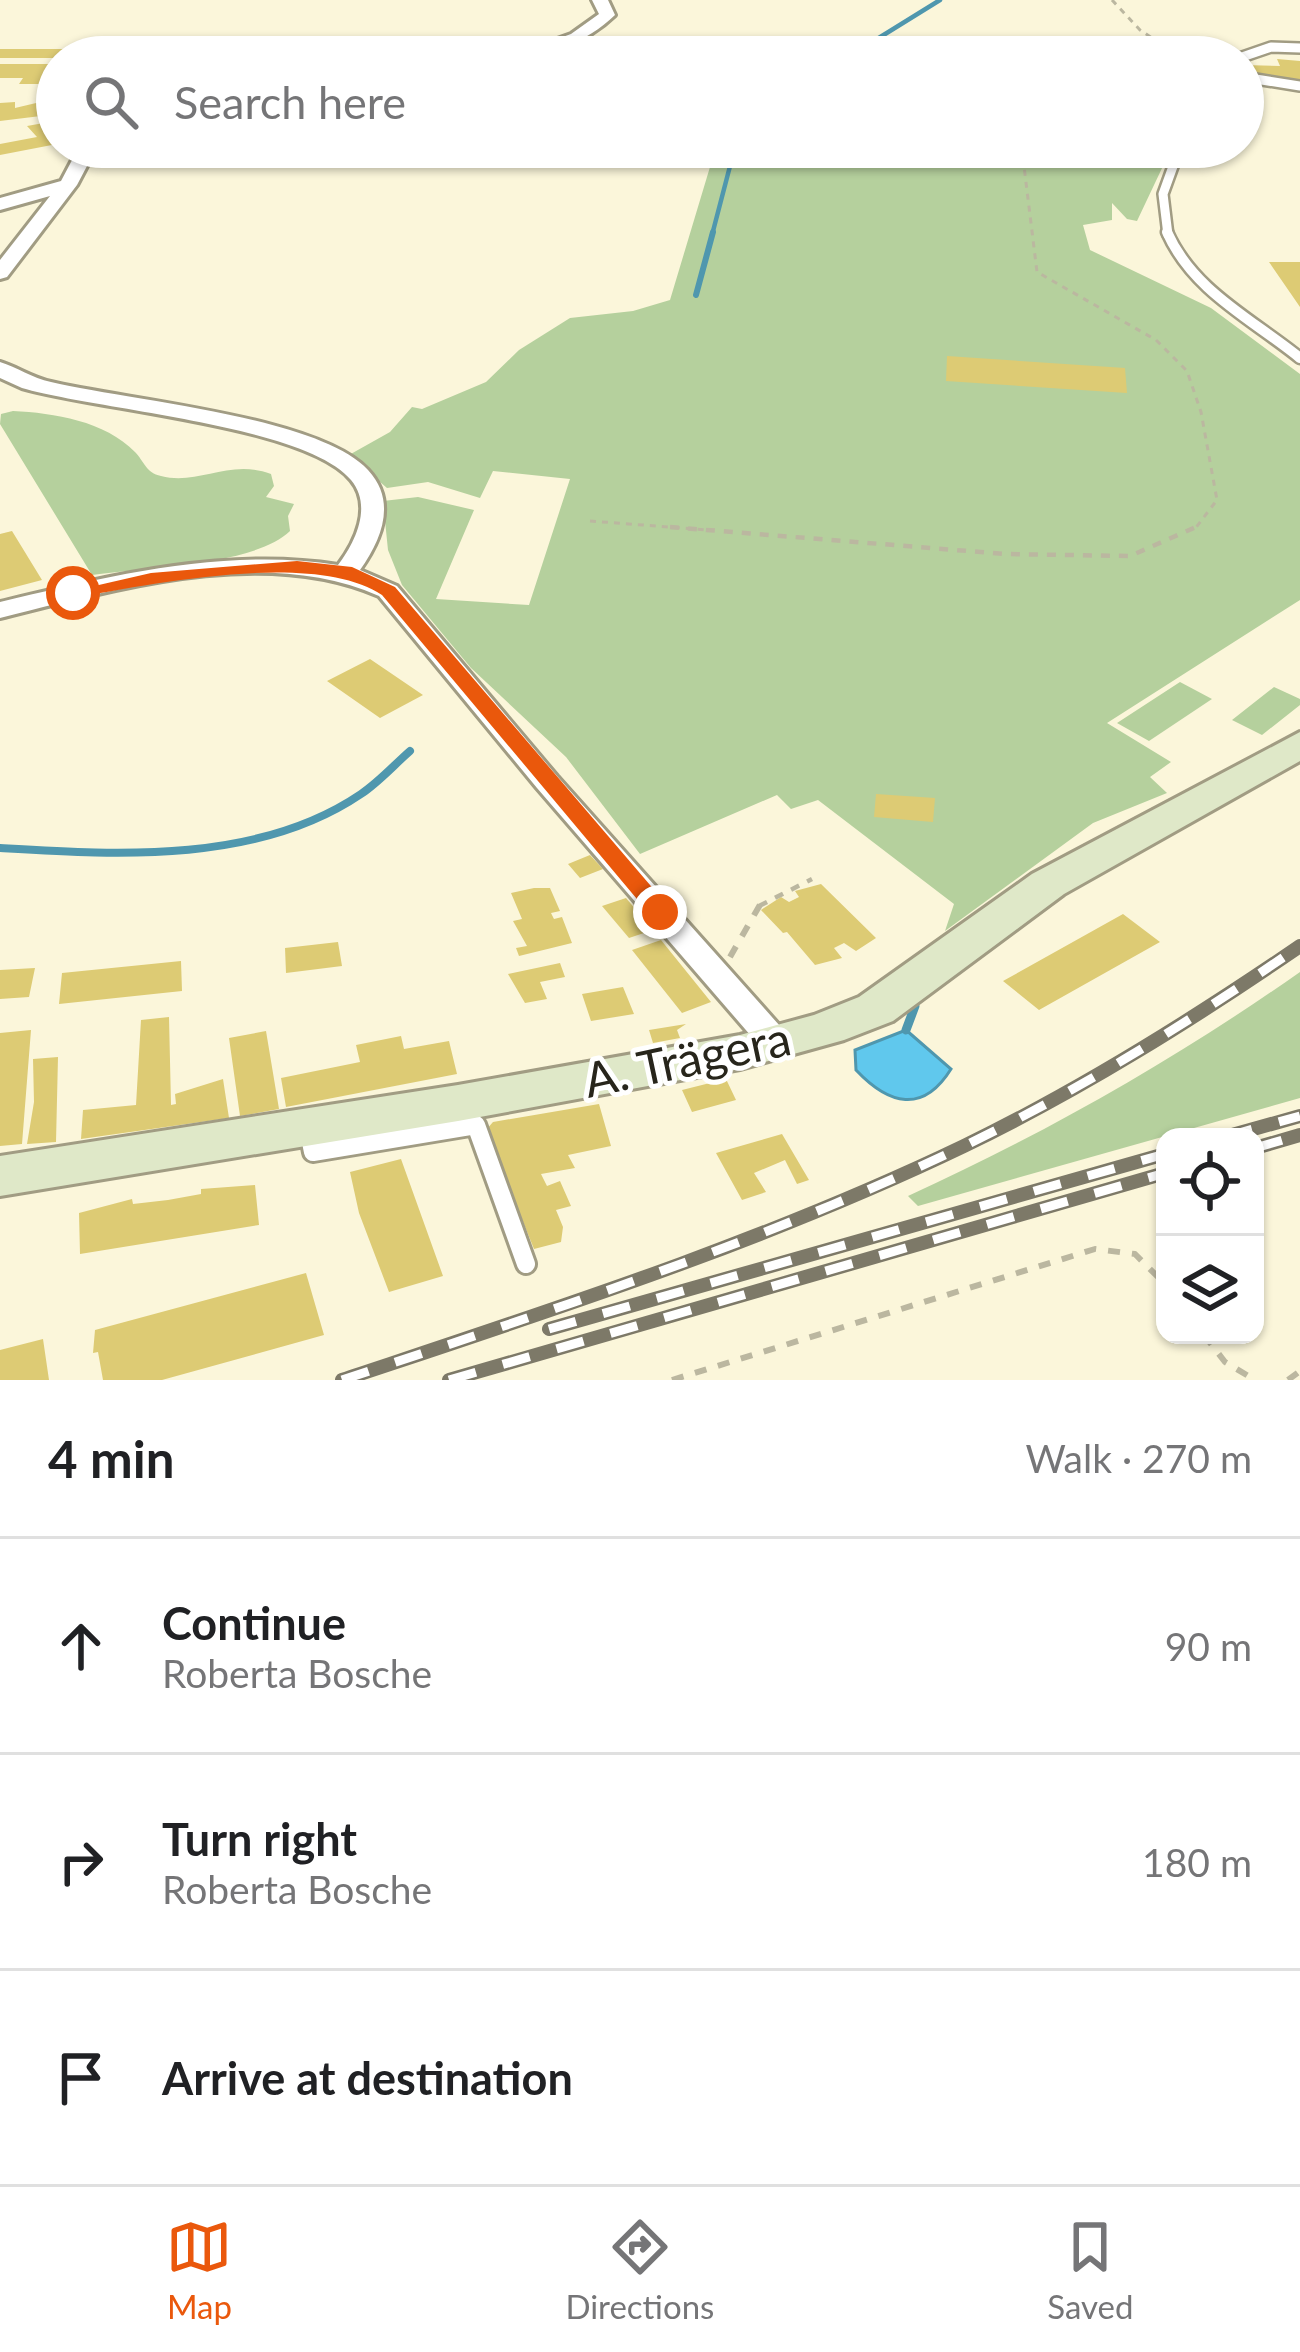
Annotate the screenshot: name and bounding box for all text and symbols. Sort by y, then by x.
search box [36,36,1264,168]
icon: search [78,69,144,135]
text: Search here [174,75,406,129]
route start [46,566,100,620]
route end [633,885,687,939]
street label: A. Trägera [579,1008,795,1108]
map controls [1156,1128,1264,1344]
button: locate [1156,1128,1264,1236]
button: layers [1156,1236,1264,1344]
text: 4 min [48,1428,174,1489]
text: Walk · 270 m [1025,1435,1252,1481]
text: Continue [162,1596,346,1650]
icon: ahead [48,1613,114,1679]
text: 90 m [1165,1623,1252,1669]
text: Roberta Bosche [162,1650,432,1696]
text: Turn right [162,1812,357,1866]
icon: right [48,1829,114,1895]
text: 180 m [1142,1839,1252,1885]
text: Roberta Bosche [162,1866,432,1912]
icon: arrive [48,2045,114,2111]
text: Arrive at destination [162,2051,573,2105]
tab: Map [166,2214,232,2326]
tab: Directions [565,2214,714,2326]
tab: Saved [1047,2214,1134,2326]

